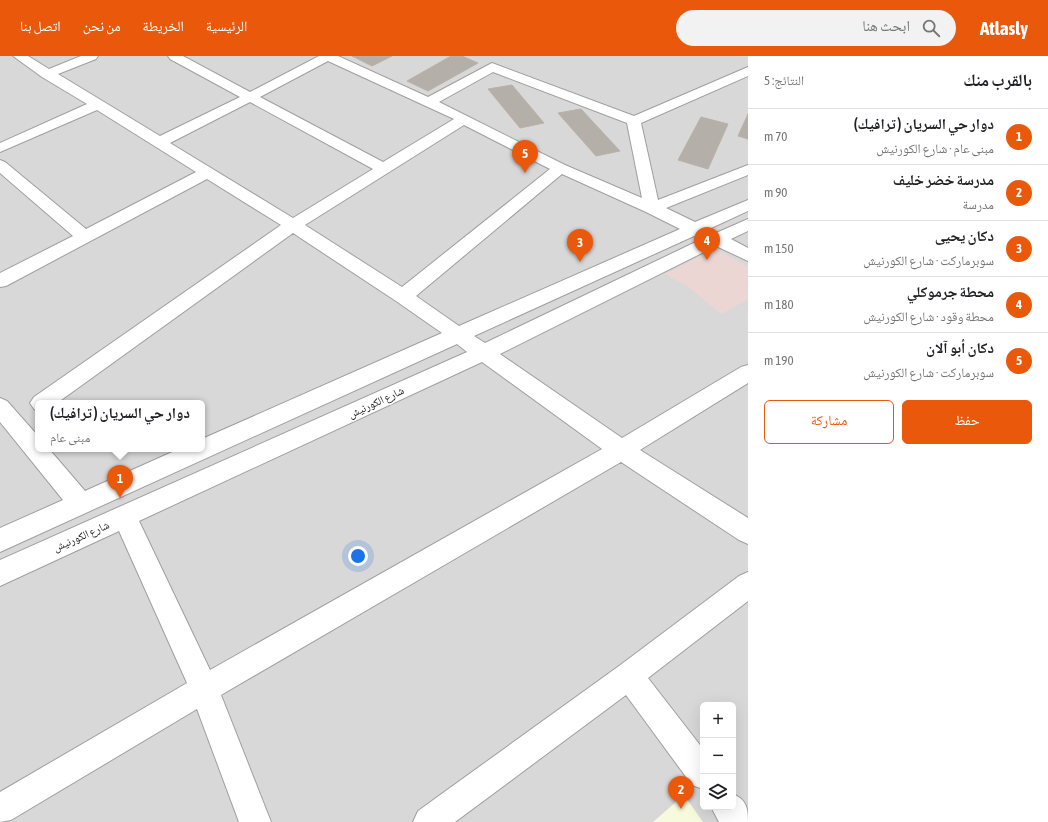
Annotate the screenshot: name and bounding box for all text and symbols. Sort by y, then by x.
search box [676,10,956,46]
text: ابحث هنا [862,17,910,34]
icon: search [920,17,942,39]
text: Atlasly [980,17,1028,39]
text: اتصل بنا [20,18,61,34]
text: من نحن [83,18,121,34]
text: الخريطة [143,18,184,34]
text: الرئيسية [206,18,247,34]
text: بالقرب منك [963,70,1032,90]
text: النتائج: 5 [764,73,804,88]
text: دوار حي السريان ( ترافيك) [854,115,994,132]
text: 70 m [764,129,787,144]
text: 1 [1016,129,1022,144]
pin: 5 [512,140,538,173]
text: مبنى عام · شارع الكورنيش [876,141,994,156]
text: مدرسة خضر خليف [893,171,994,188]
text: 90 m [764,185,787,200]
text: 2 [1016,185,1022,200]
text: مدرسة [962,197,994,212]
pin: 4 [694,227,720,260]
text: دكان يحيى [935,227,994,244]
pin: 3 [567,229,593,262]
text: 150 m [764,241,794,256]
text: 3 [1016,241,1022,256]
text: سوبرماركت · شارع الكورنيش [863,253,994,268]
text: محطة جرموكلي [907,283,994,300]
text: 180 m [764,297,794,312]
text: 4 [1016,297,1022,312]
text: محطة وقود · شارع الكورنيش [863,309,994,324]
text: دكان أبو آلان [926,339,994,356]
text: 190 m [764,353,794,368]
text: 5 [1016,353,1022,368]
text: سوبرماركت · شارع الكورنيش [863,365,994,380]
street label: شارع الكورنيش [346,384,406,421]
popup [35,400,205,452]
button: مشاركة [764,400,894,444]
button: حفظ [902,400,1032,444]
text: دوار حي السريان ( ترافيك) [50,404,190,421]
text: مبنى عام [50,430,90,445]
pin: 1 [107,465,133,498]
street label: شارع الكورنيش [51,518,111,555]
your location [348,546,368,566]
map controls [700,702,736,810]
button: + [700,702,736,738]
button: − [700,738,736,774]
button: layers [700,774,736,810]
pin: 2 [668,776,694,809]

